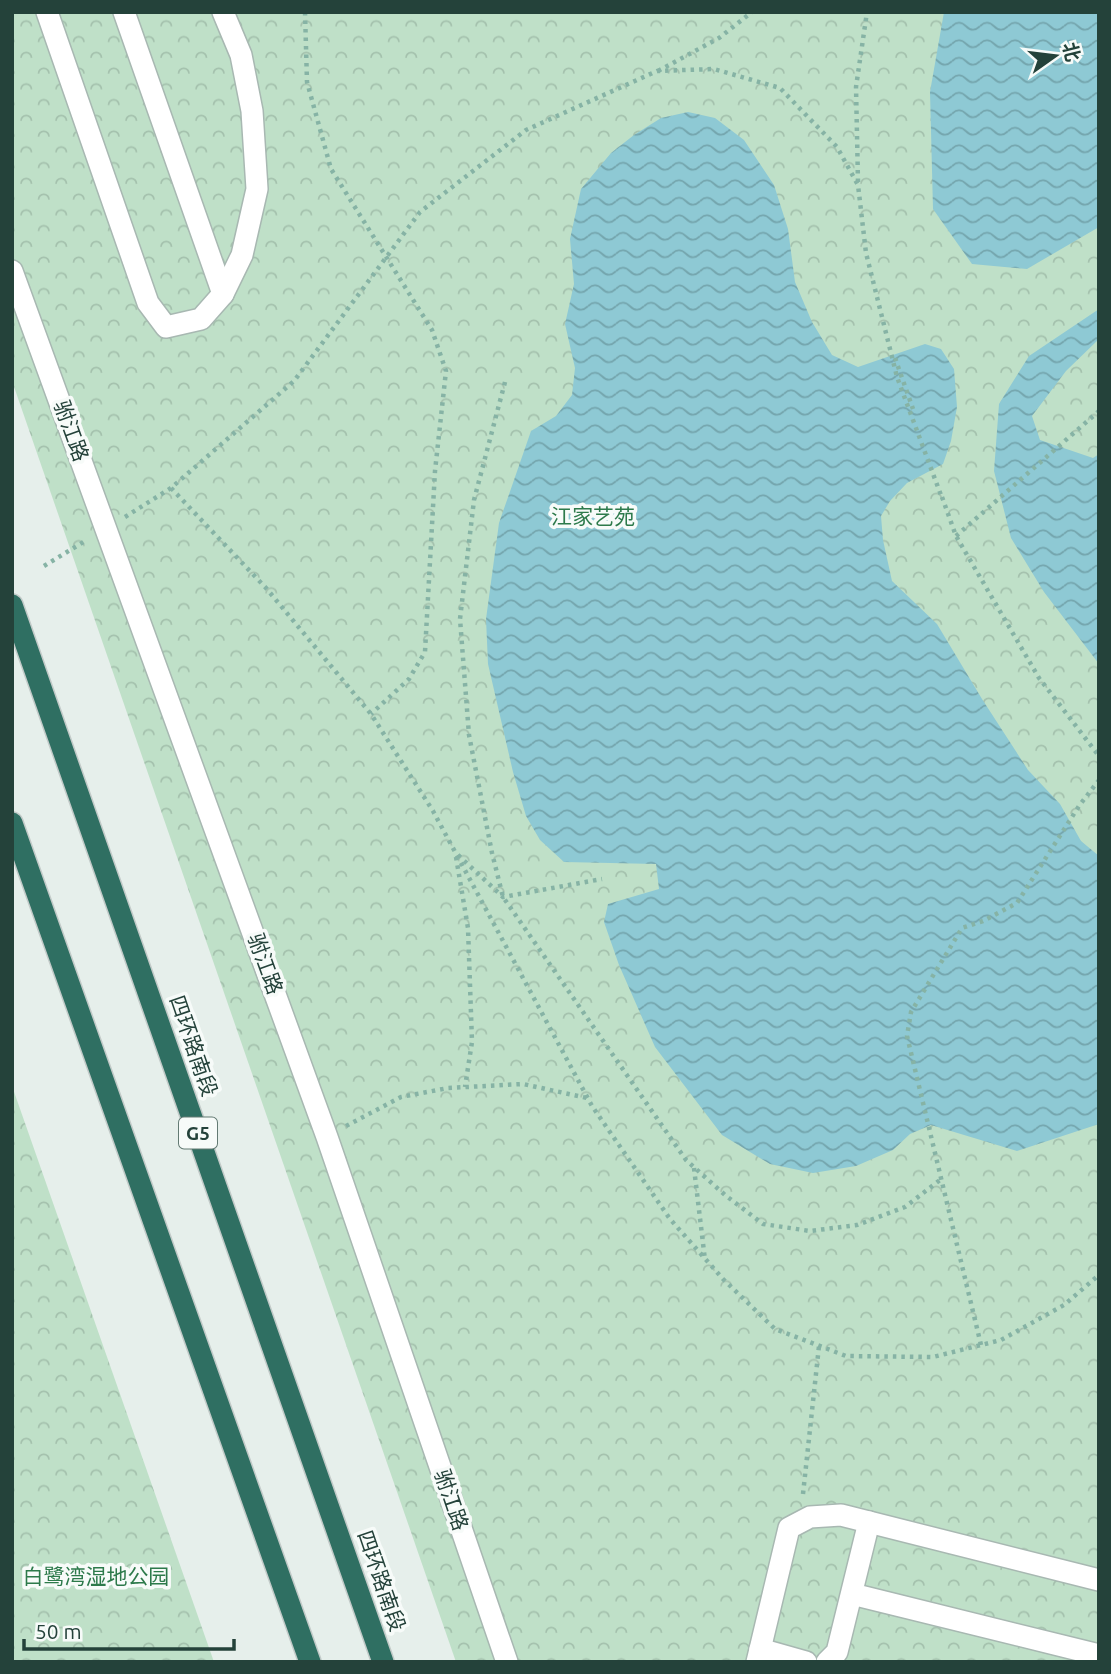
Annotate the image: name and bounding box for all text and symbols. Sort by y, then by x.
north arrow [1020,21,1090,91]
text: 北 [1059,40,1084,64]
street label: 驸江路 [50,397,94,464]
park label: 江家艺苑 [551,504,635,528]
street label: 驸江路 [244,930,288,997]
street label: 四环路南段 [166,992,222,1099]
road number: G5 [179,1118,217,1148]
street label: 驸江路 [430,1466,474,1533]
street label: 四环路南段 [354,1527,410,1634]
park label: 白鹭湾湿地公园 [23,1564,170,1588]
scale bar [24,1608,234,1652]
text: 50 m [35,1619,82,1643]

